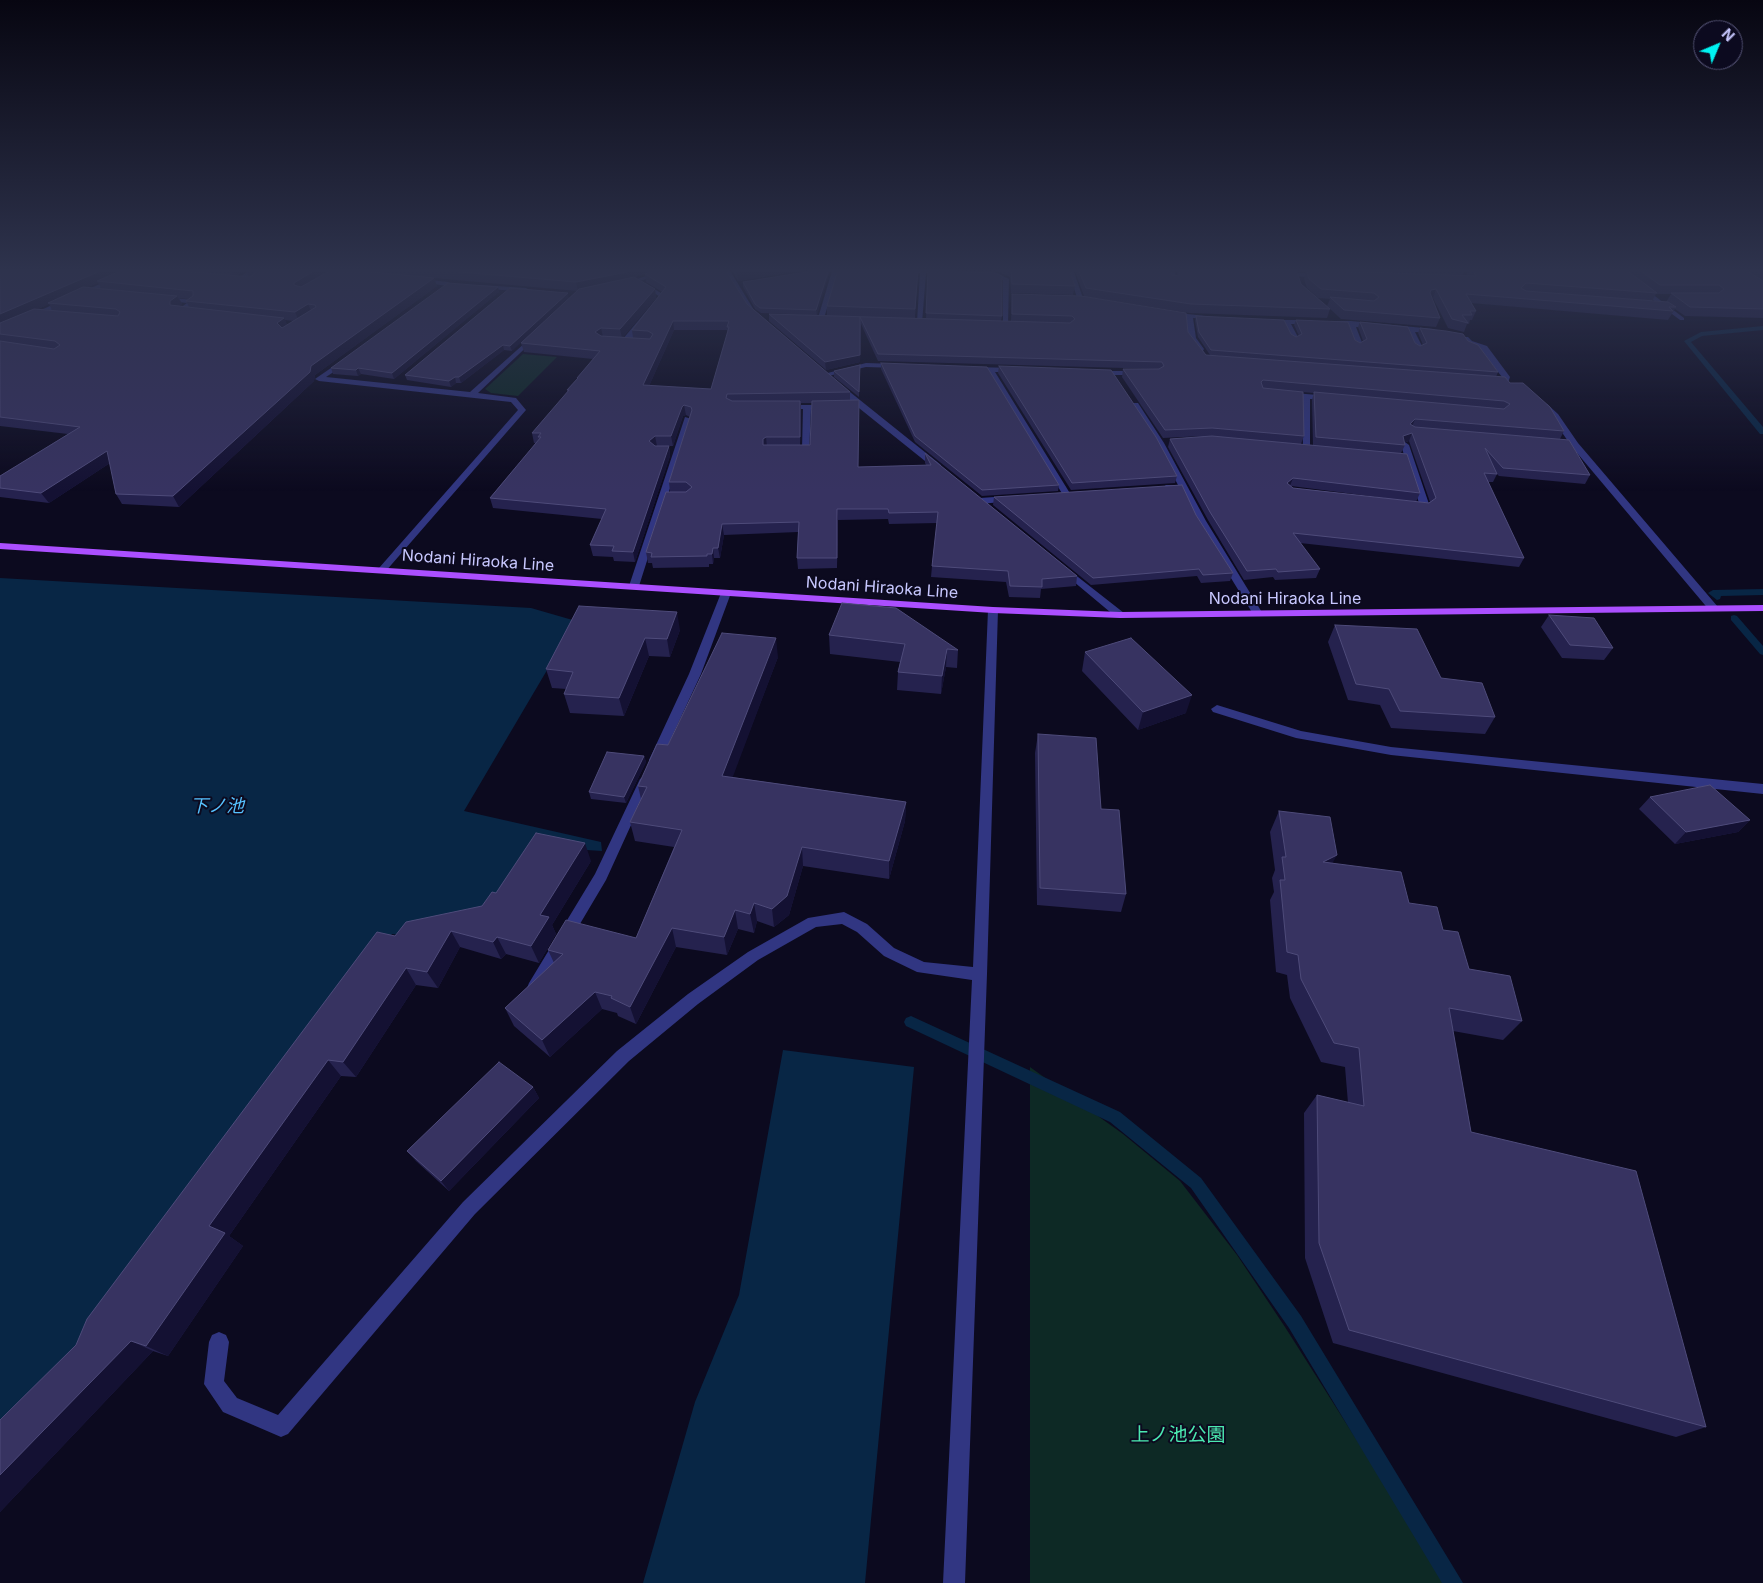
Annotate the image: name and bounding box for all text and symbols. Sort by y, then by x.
north arrow [1693,20,1743,70]
text: N [1718,25,1738,45]
street label: Nodani Hiraoka Line [401,546,555,576]
street label: Nodani Hiraoka Line [805,573,959,603]
street label: Nodani Hiraoka Line [1209,589,1361,609]
water label: 下ノ池 [190,796,244,818]
park label: 上ノ池公園 [1131,1424,1225,1446]

